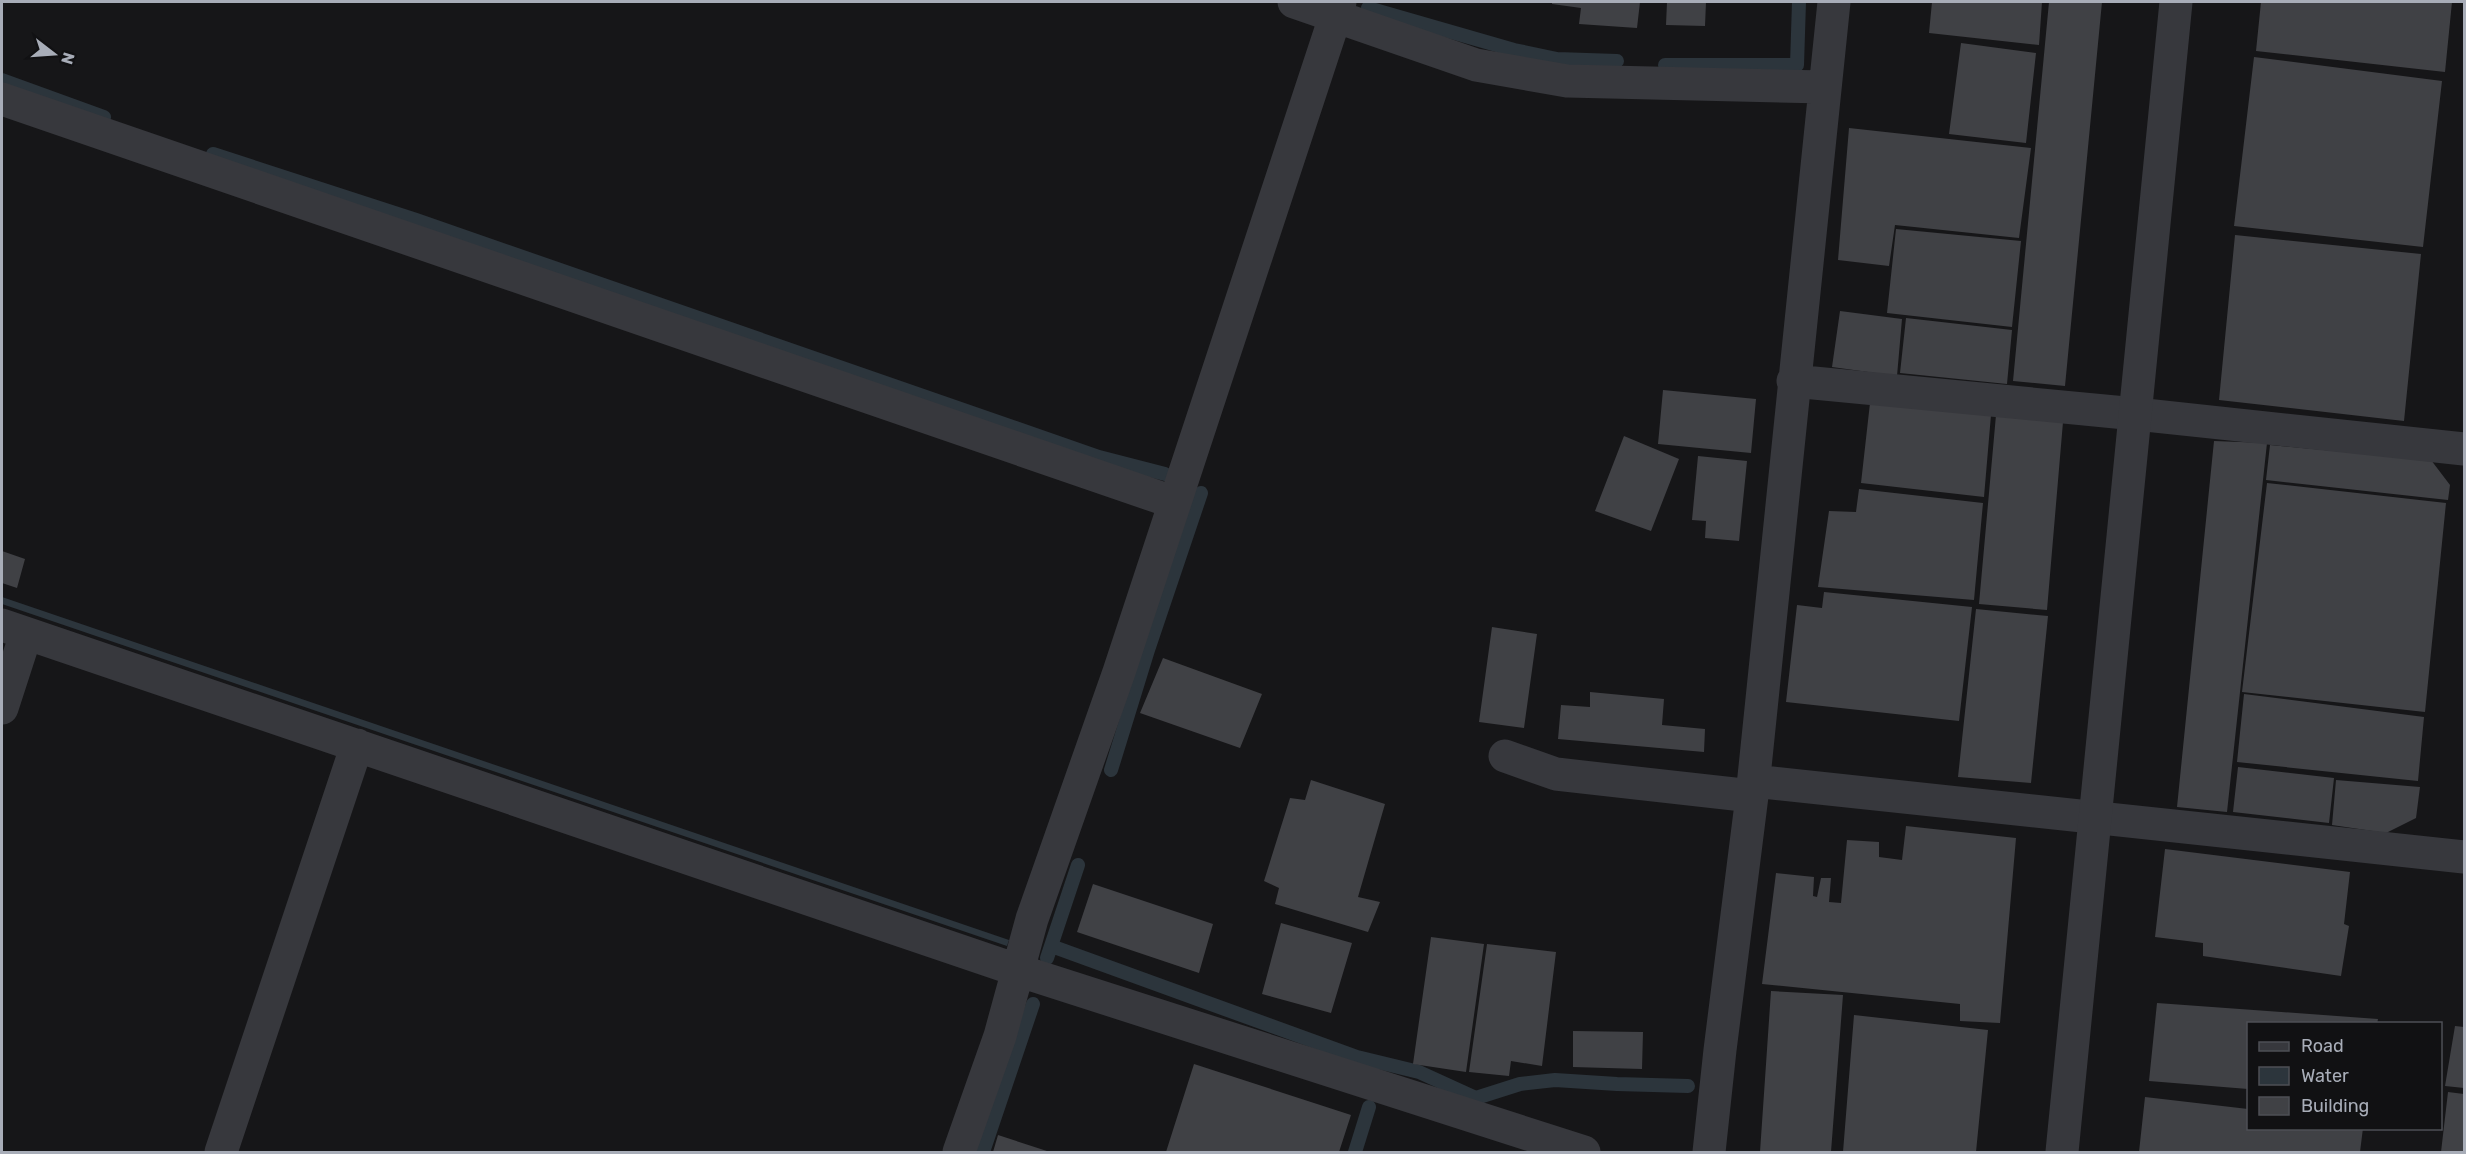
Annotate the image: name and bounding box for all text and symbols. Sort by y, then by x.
north arrow [24,24,84,84]
text: N [57,50,79,67]
legend [2247,1022,2442,1130]
text: Road [2301,1035,2344,1057]
text: Water [2301,1065,2349,1087]
text: Building [2301,1095,2369,1117]

